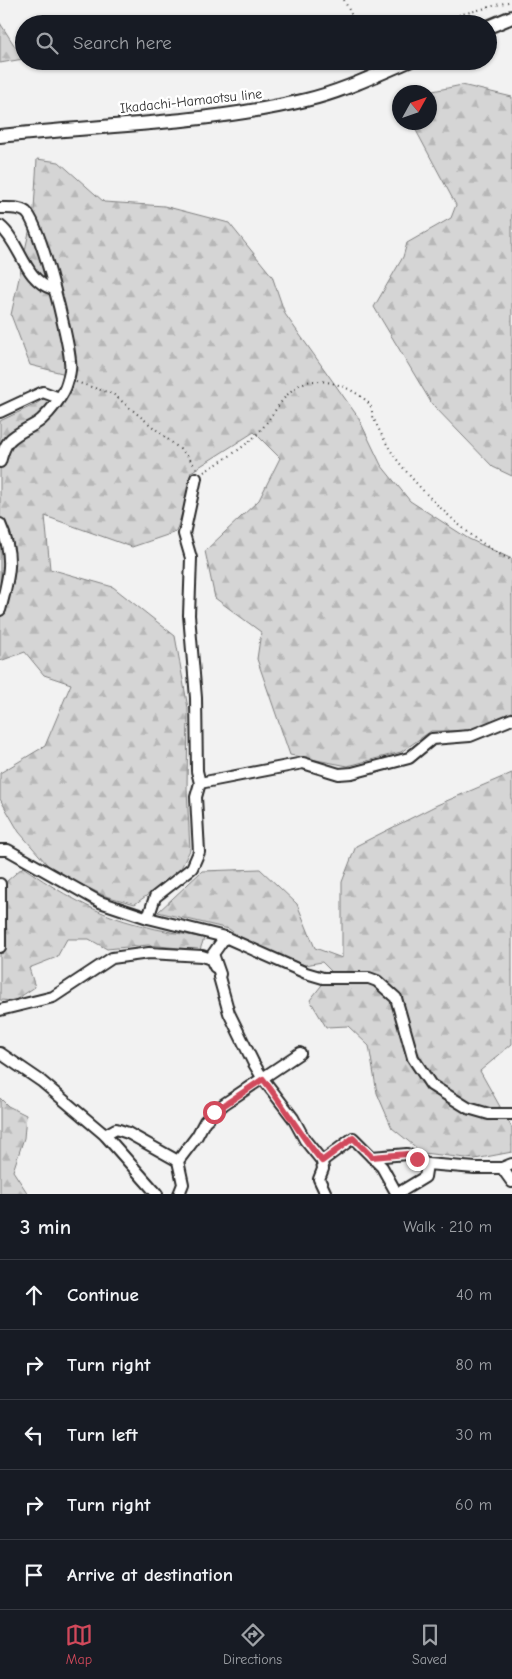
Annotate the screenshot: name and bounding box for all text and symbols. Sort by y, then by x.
search box [15,15,497,70]
icon: search [33,29,61,57]
text: Search here [73,32,172,54]
street label: Ikadachi-Hamaotsu line [119,85,263,117]
north arrow [392,85,437,130]
route start [203,1101,226,1124]
route end [406,1148,429,1171]
text: 3 min [20,1215,71,1239]
text: Walk · 210 m [403,1218,492,1236]
icon: ahead [20,1281,48,1309]
text: Continue [67,1284,139,1306]
text: 40 m [456,1286,492,1304]
icon: right [20,1351,48,1379]
text: Turn right [67,1354,151,1376]
text: 80 m [455,1356,492,1374]
icon: left [20,1421,48,1449]
text: Turn left [67,1424,138,1446]
text: 30 m [456,1426,492,1444]
icon: right [20,1491,48,1519]
text: Turn right [67,1494,151,1516]
text: 60 m [455,1496,492,1514]
icon: arrive [20,1561,48,1589]
text: Arrive at destination [67,1564,233,1586]
tab: Map [65,1621,93,1668]
tab: Directions [223,1621,282,1668]
tab: Saved [412,1621,447,1668]

